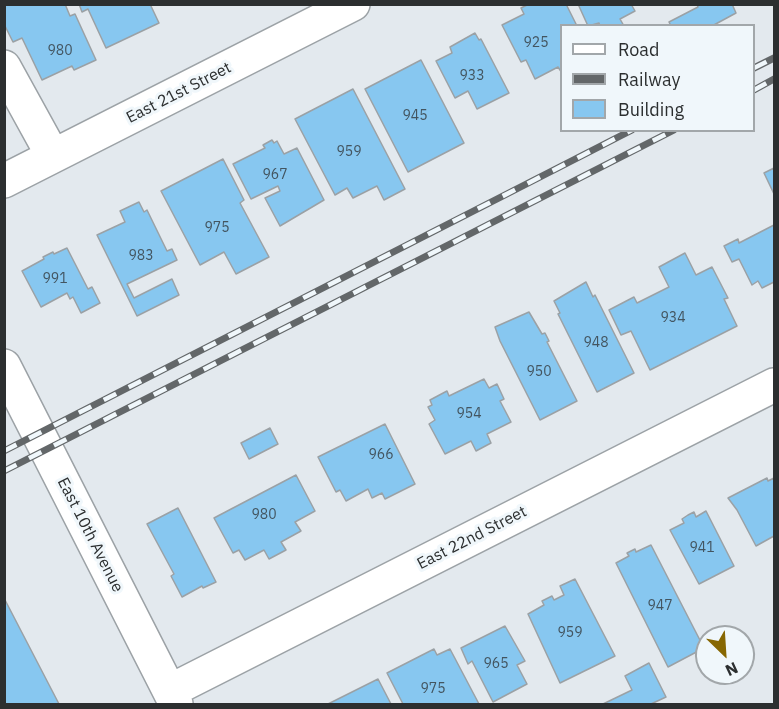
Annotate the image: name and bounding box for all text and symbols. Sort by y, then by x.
legend [560,24,755,132]
house number: 925 [523,35,549,51]
text: Road [618,38,659,61]
house number: 980 [47,43,73,59]
street label: East 21st Street [123,58,235,128]
house number: 933 [459,68,485,84]
text: Railway [618,68,680,91]
text: Building [618,98,684,121]
house number: 945 [402,108,428,124]
house number: 959 [336,144,362,160]
house number: 967 [262,167,288,183]
house number: 975 [204,220,230,236]
house number: 983 [128,248,154,264]
house number: 991 [42,271,68,287]
house number: 934 [660,310,686,326]
house number: 948 [583,335,609,351]
house number: 950 [526,364,552,380]
house number: 954 [456,406,482,422]
house number: 966 [368,447,394,463]
street label: East 10th Avenue [53,474,127,596]
street label: East 22nd Street [414,502,530,574]
house number: 980 [251,507,277,523]
house number: 941 [689,540,715,556]
house number: 947 [647,598,673,614]
house number: 959 [557,625,583,641]
north arrow [695,625,755,685]
house number: 965 [483,656,509,672]
text: N [722,658,741,681]
house number: 975 [420,681,446,697]

